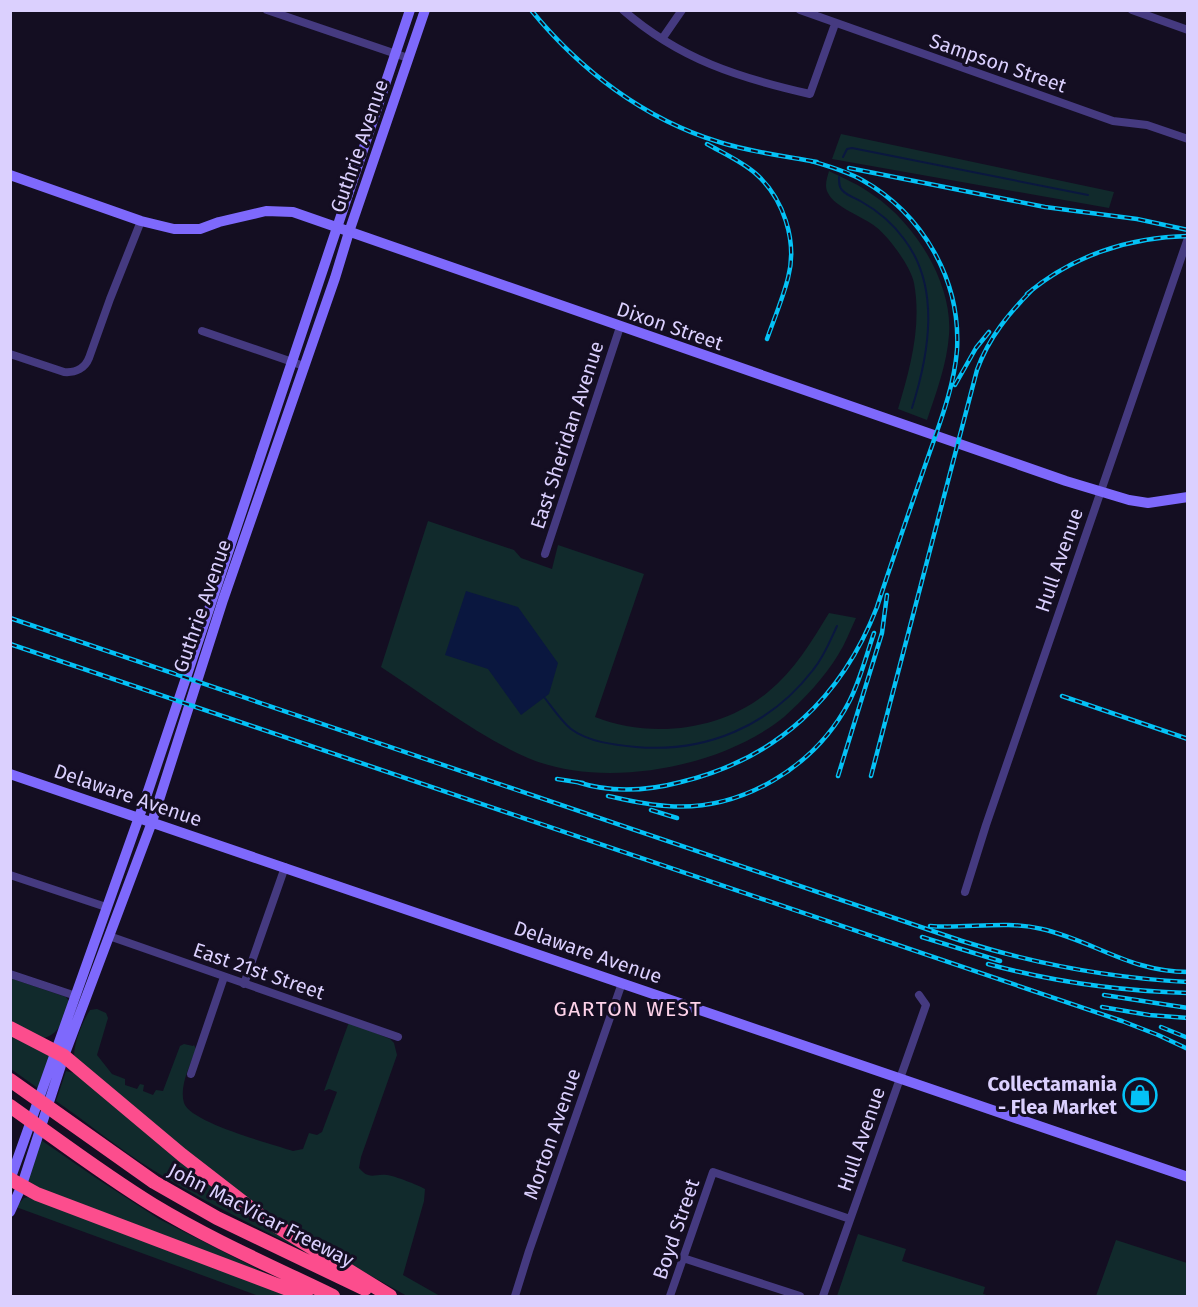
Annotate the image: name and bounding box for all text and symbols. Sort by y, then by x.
street label: Sampson Street [926,28,1070,98]
street label: Guthrie Avenue [325,76,393,216]
street label: Dixon Street [614,297,727,356]
street label: East Sheridan Avenue [525,338,609,532]
street label: Hull Avenue [1030,505,1088,615]
street label: Guthrie Avenue [168,536,236,676]
street label: Delaware Avenue [51,758,205,832]
street label: Delaware Avenue [511,915,665,989]
street label: East 21st Street [190,937,328,1005]
district label: GARTON WEST [554,996,702,1022]
street label: Morton Avenue [518,1065,586,1203]
place label: Collectamania - Flea Market [987,1072,1117,1119]
shop icon: Collectamania - Flea Market [1122,1077,1158,1113]
street label: Hull Avenue [832,1084,890,1194]
street label: John MacVicar Freeway [164,1158,358,1272]
street label: Boyd Street [648,1175,705,1283]

